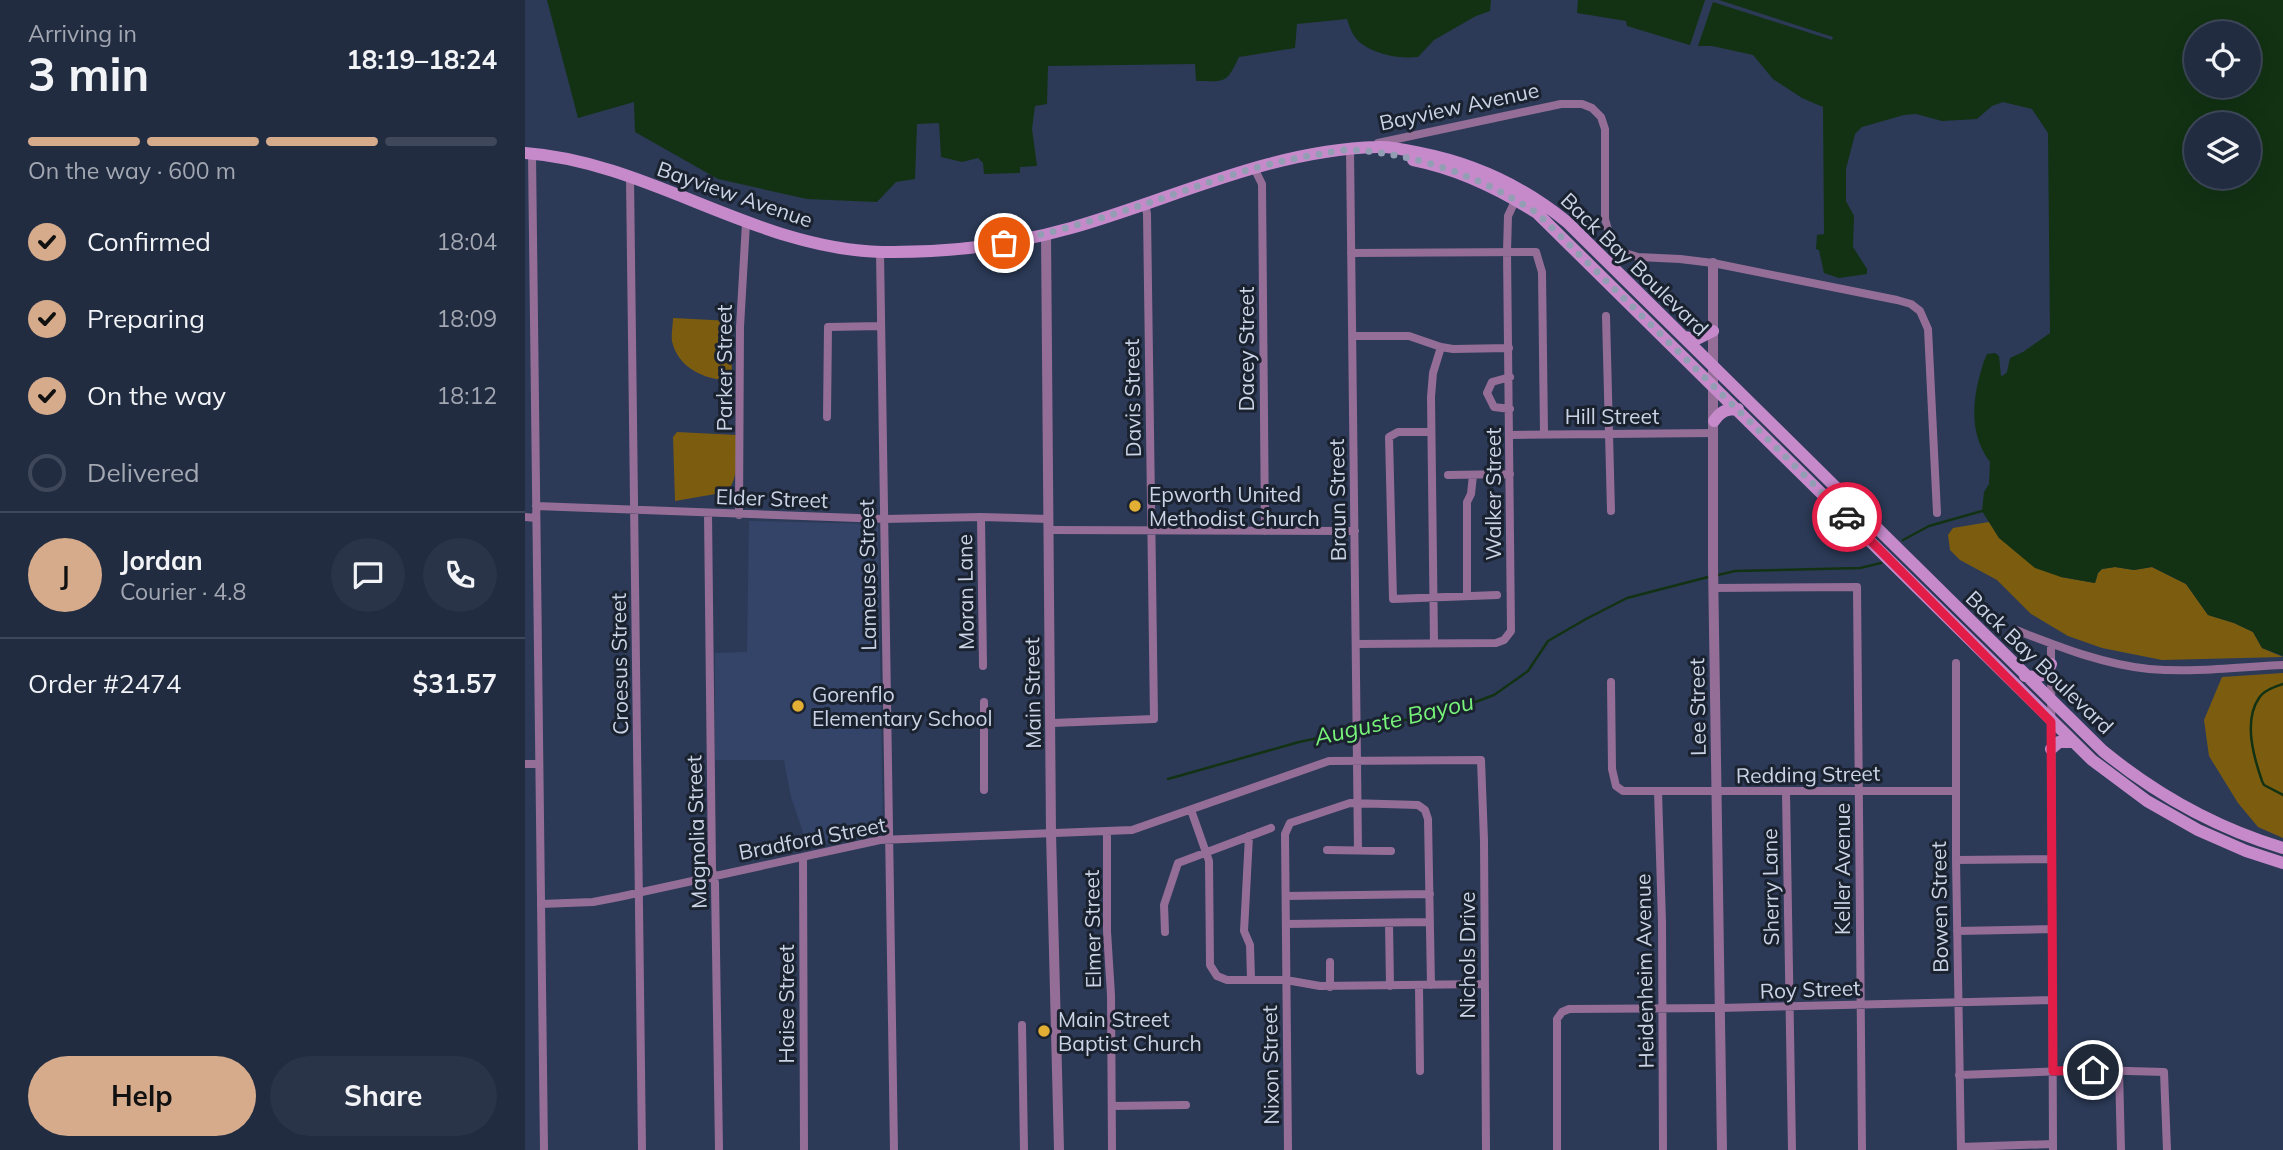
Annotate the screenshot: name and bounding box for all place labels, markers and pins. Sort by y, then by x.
pin [974,213,1034,273]
place label: Epworth United Methodist Church [1149,481,1320,531]
marker: Epworth United Methodist Church [1127,498,1143,514]
place label: Gorenflo Elementary School [812,681,993,731]
marker: Gorenflo Elementary School [790,698,806,714]
place label: Main Street Baptist Church [1058,1006,1202,1056]
marker: Main Street Baptist Church [1036,1023,1052,1039]
pin [2063,1040,2123,1100]

